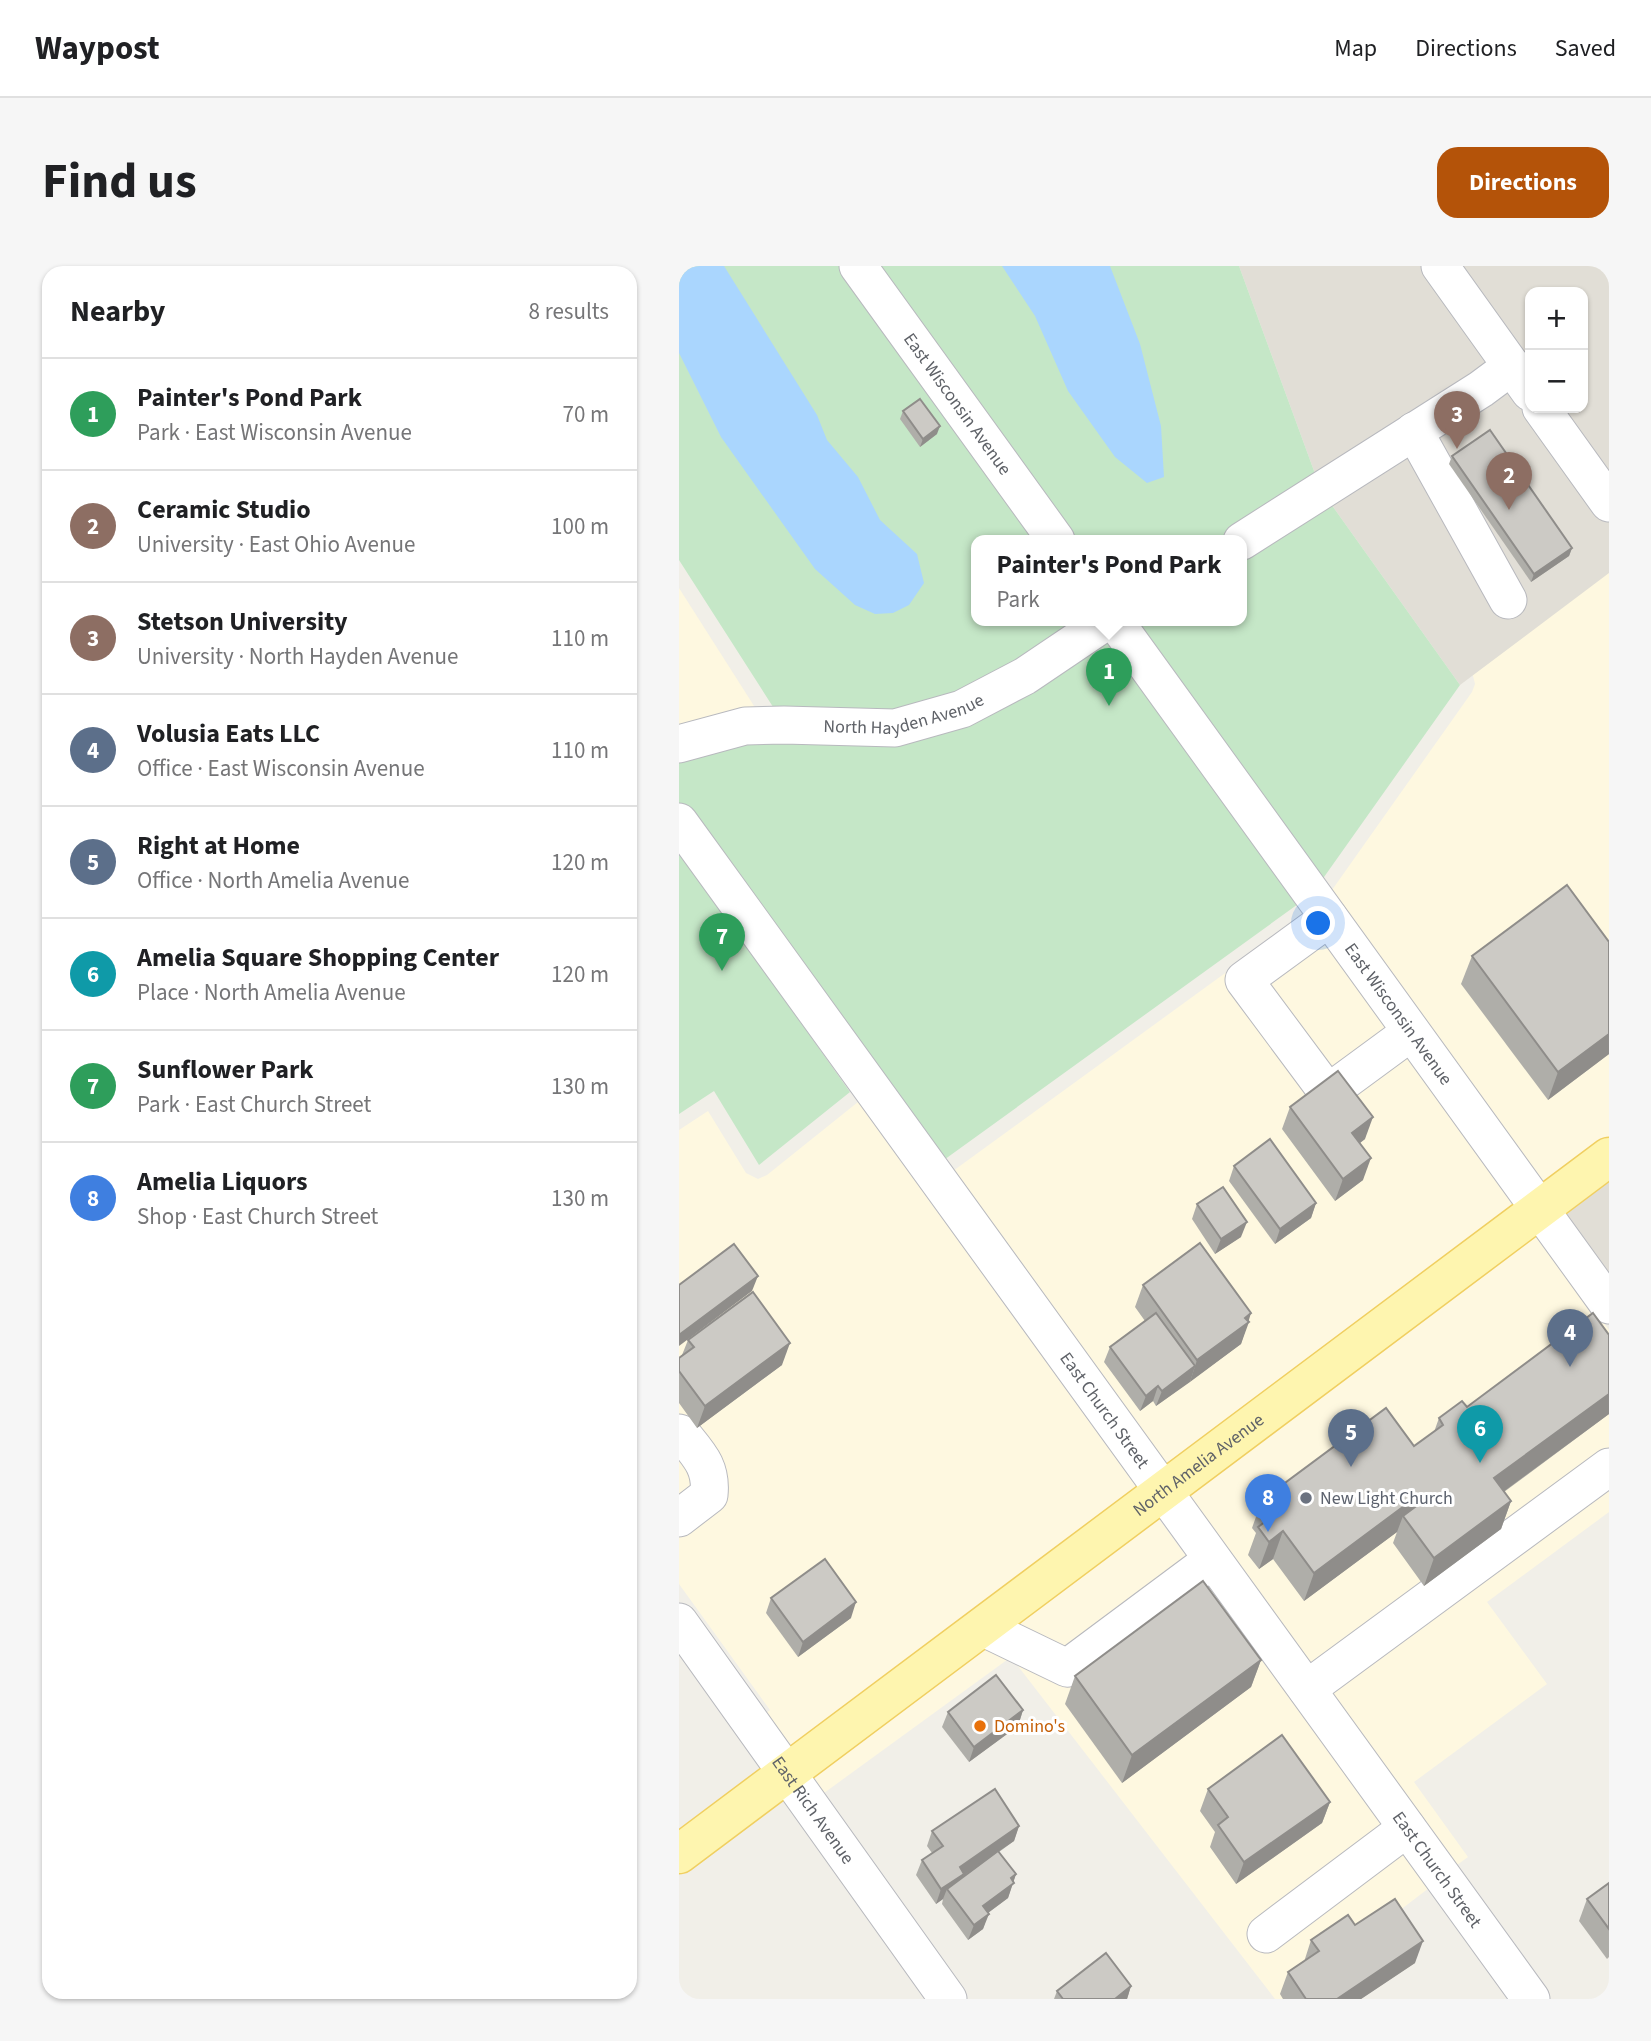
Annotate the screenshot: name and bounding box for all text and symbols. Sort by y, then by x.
text: Waypost [35,25,160,72]
text: Map [1334,31,1377,66]
text: Directions [1415,31,1517,66]
text: Saved [1555,31,1616,66]
text: Find us [42,147,197,217]
button: Directions [1437,147,1609,218]
map controls [1525,287,1588,413]
button: + [1525,287,1588,350]
text: Nearby [70,290,165,333]
text: 8 results [529,295,609,328]
street label: East Wisconsin Avenue [897,328,1017,480]
button: − [1525,350,1588,413]
text: Painter's Pond Park [137,379,362,416]
pin: 3 [1434,391,1480,449]
text: 1 [87,398,99,431]
text: 70 m [562,398,609,431]
text: Park · East Wisconsin Avenue [137,416,412,449]
pin: 2 [1486,452,1532,510]
text: Ceramic Studio [137,491,311,528]
text: 2 [87,510,99,543]
text: 100 m [551,510,609,543]
text: University · East Ohio Avenue [137,528,415,561]
popup [971,535,1247,626]
text: Painter's Pond Park [997,546,1221,583]
text: Park [997,583,1040,616]
text: Stetson University [137,603,348,640]
text: 3 [87,622,99,655]
text: 110 m [551,622,609,655]
text: University · North Hayden Avenue [137,640,458,673]
pin: 1 [1086,648,1132,706]
street label: North Hayden Avenue [823,688,988,741]
text: Volusia Eats LLC [137,715,320,752]
text: 4 [87,734,99,767]
text: 110 m [551,734,609,767]
text: Office · East Wisconsin Avenue [137,752,425,785]
text: Right at Home [137,827,300,864]
text: 5 [87,846,99,879]
text: 120 m [551,846,609,879]
text: Office · North Amelia Avenue [137,864,409,897]
your location [1301,906,1335,940]
pin: 7 [699,913,745,971]
street label: East Wisconsin Avenue [1338,938,1458,1090]
text: Amelia Square Shopping Center [137,939,499,976]
text: 6 [87,958,99,991]
text: 120 m [551,958,609,991]
text: Place · North Amelia Avenue [137,976,406,1009]
text: Sunflower Park [137,1051,314,1088]
text: 7 [87,1070,99,1103]
text: 130 m [551,1070,609,1103]
text: Park · East Church Street [137,1088,371,1121]
text: Amelia Liquors [137,1163,308,1200]
text: 8 [87,1182,99,1215]
text: 130 m [551,1182,609,1215]
text: Shop · East Church Street [137,1200,378,1233]
pin: 4 [1547,1309,1593,1367]
street label: East Church Street [1054,1347,1155,1474]
pin: 6 [1457,1405,1503,1463]
street label: North Amelia Avenue [1128,1408,1269,1523]
pin: 5 [1328,1409,1374,1467]
pin: 8 [1245,1474,1291,1532]
place label: New Light Church [1320,1486,1453,1511]
marker: New Light Church [1298,1490,1314,1506]
place label: Domino's [994,1714,1065,1739]
marker: Domino's [972,1718,988,1734]
street label: East Rich Avenue [766,1751,860,1869]
street label: East Church Street [1386,1806,1487,1933]

